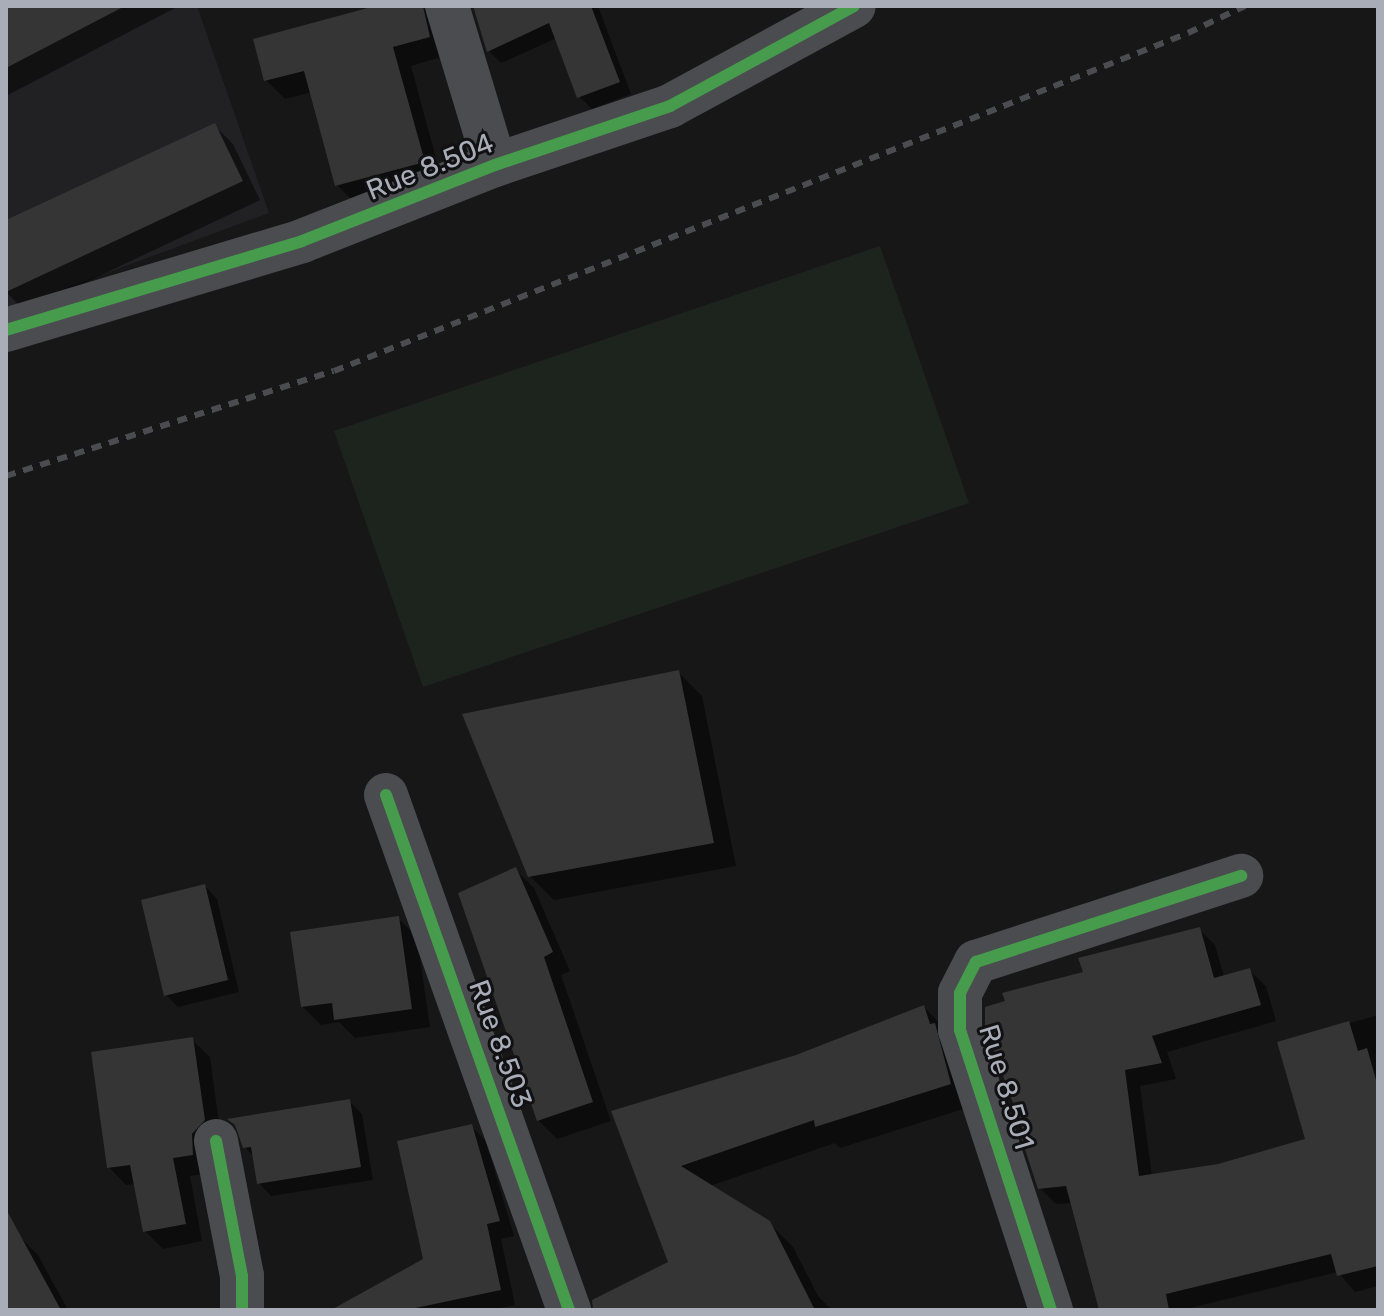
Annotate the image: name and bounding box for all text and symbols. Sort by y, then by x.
street label: Rue 8.504 [362,126,498,208]
street label: Rue 8.503 [461,975,539,1113]
street label: Rue 8.501 [971,1021,1041,1153]

